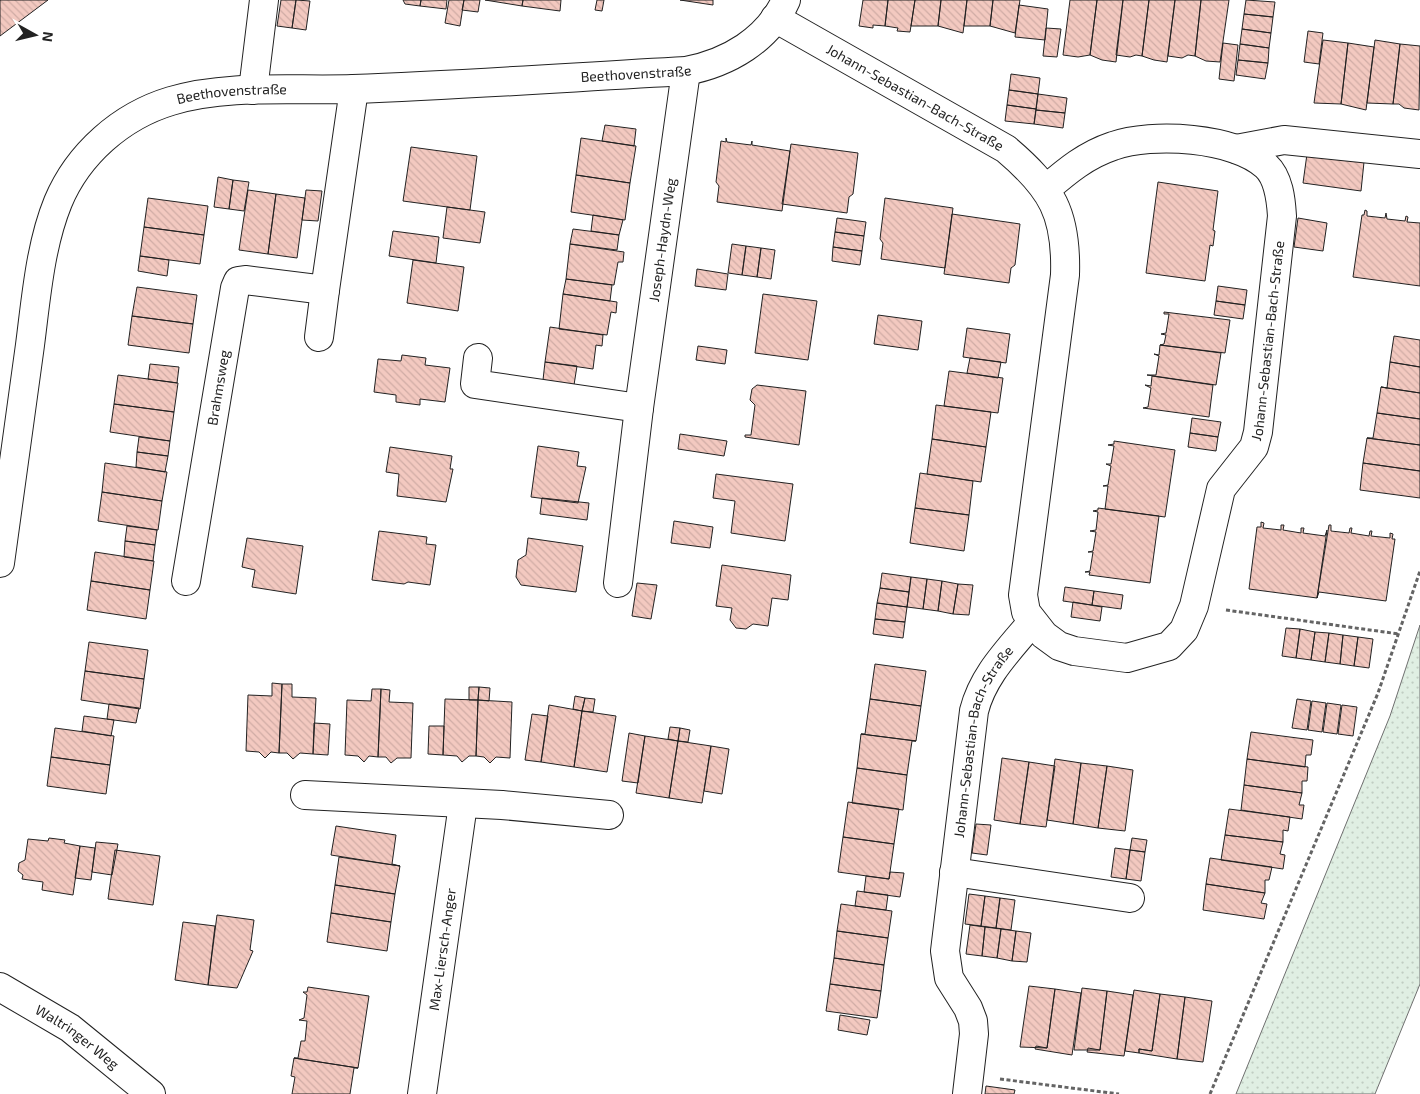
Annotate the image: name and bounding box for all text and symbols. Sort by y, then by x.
north arrow [10,10,60,60]
text: N [39,31,57,43]
street label: Johann-Sebastian-Bach-Straße [824,40,1007,154]
street label: Beethovenstraße [580,61,693,85]
street label: Beethovenstraße [175,80,287,107]
street label: Joseph-Haydn-Weg [645,177,679,303]
street label: Johann-Sebastian-Bach-Straße [1247,240,1287,442]
street label: Brahmsweg [203,348,233,427]
street label: Johann-Sebastian-Bach-Straße [950,642,1016,838]
street label: Max-Liersch-Anger [425,887,459,1012]
street label: Waltringer Weg [32,1001,123,1073]

